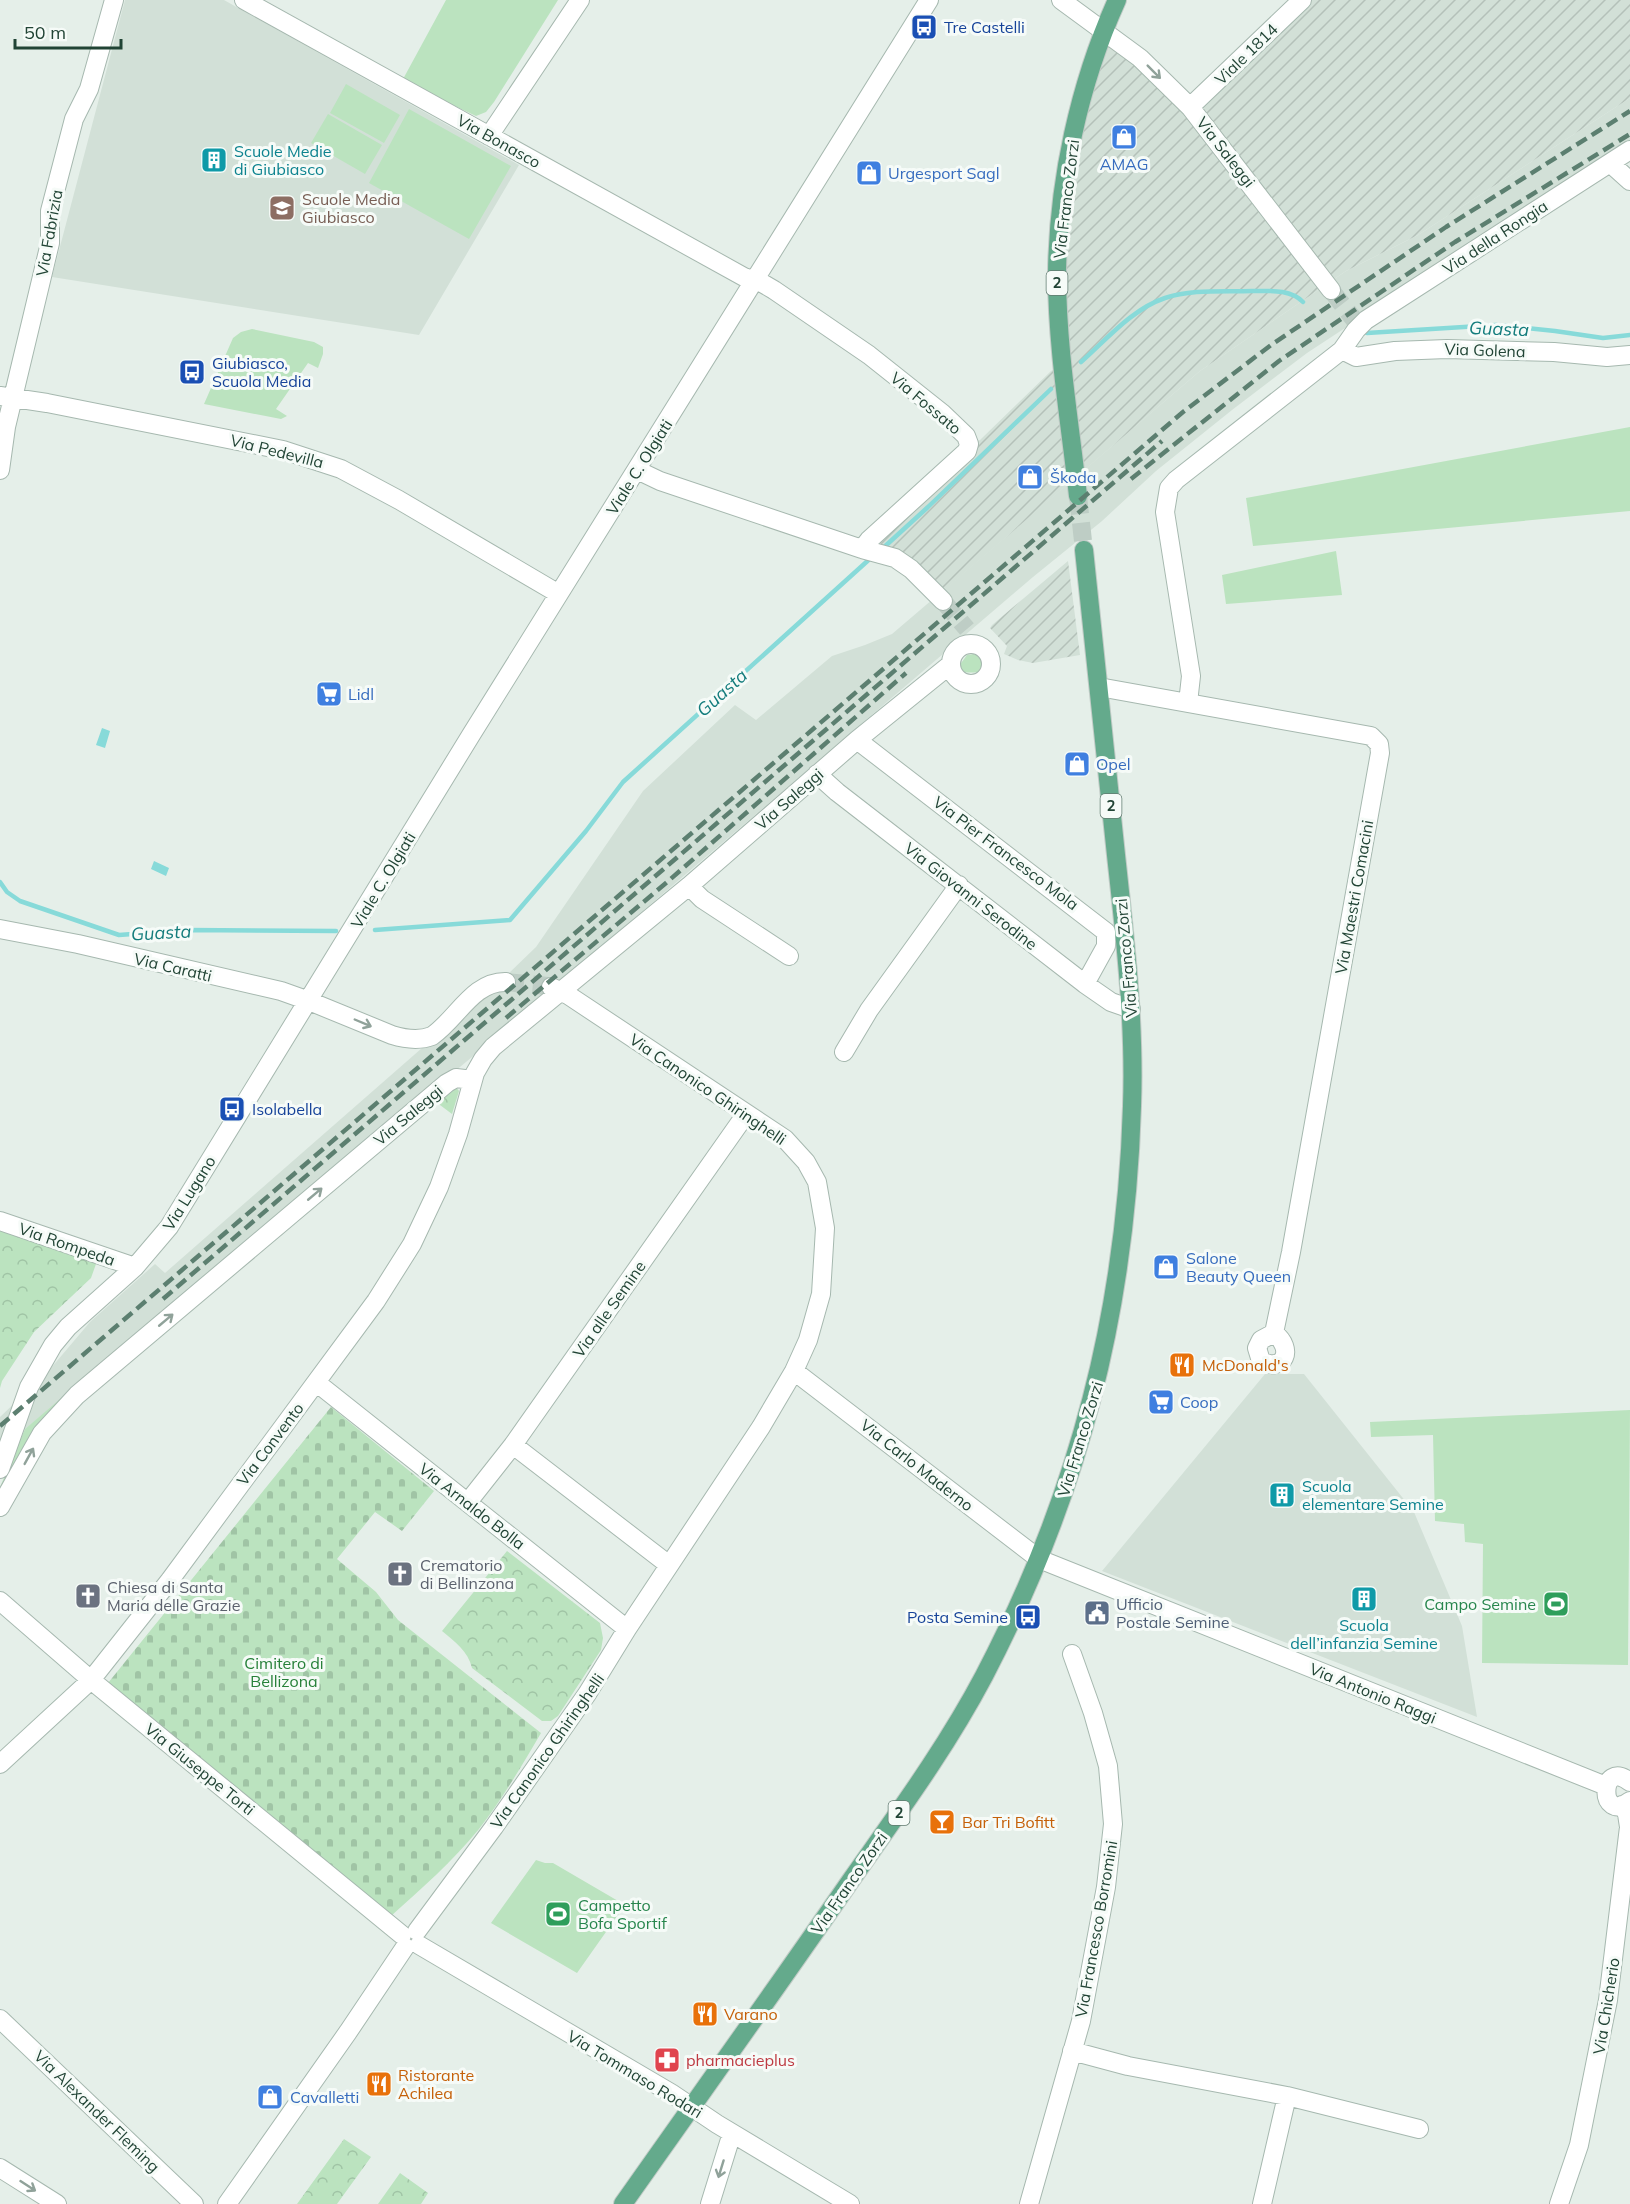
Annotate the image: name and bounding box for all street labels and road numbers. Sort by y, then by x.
street label: Viale 1814 [1210,19,1282,89]
street label: Via Bonasco [454,110,544,172]
street label: Via Saleggi [1192,113,1260,191]
street label: Via Franco Zorzi [1049,138,1083,260]
street label: Via Fabrizia [32,188,66,278]
street label: Via della Rongia [1439,196,1551,278]
road number: 2 [1046,271,1068,295]
street label: Via Golena [1444,339,1526,361]
street label: Via Fossato [886,367,966,439]
street label: Viale C. Olgiati [602,416,676,518]
street label: Via Pedevilla [228,430,326,472]
street label: Via Saleggi [751,764,827,834]
street label: Via Pier Francesco Mola [929,792,1083,914]
road number: 2 [1100,794,1122,818]
street label: Via Maestri Comacini [1331,818,1377,976]
street label: Viale C. Olgiati [346,828,420,932]
street label: Via Giovanni Serodine [901,838,1041,954]
street label: Via Franco Zorzi [1111,897,1141,1019]
street label: Via Caratti [132,948,214,986]
street label: Via Canonico Ghiringhelli [626,1029,790,1149]
street label: Via Saleggi [369,1080,447,1150]
street label: Via Lugano [158,1152,220,1234]
street label: Via Rompeda [16,1218,118,1270]
street label: Via alle Semine [568,1257,650,1361]
street label: Via Franco Zorzi [1053,1379,1107,1499]
street label: Via Convento [232,1399,308,1489]
street label: Via Carlo Maderno [857,1415,977,1515]
street label: Via Arnaldo Bolla [415,1458,529,1554]
street label: Via Antonio Raggi [1307,1658,1439,1728]
street label: Via Canonico Ghiringhelli [486,1670,608,1832]
street label: Via Giuseppe Torti [141,1719,259,1819]
road number: 2 [888,1801,910,1825]
street label: Via Franco Zorzi [806,1828,892,1938]
street label: Via Francesco Borromini [1071,1839,1121,2019]
street label: Via Chicherio [1588,1956,1624,2056]
street label: Via Tommaso Rodari [564,2026,706,2122]
street label: Via Alexander Fleming [30,2046,164,2176]

